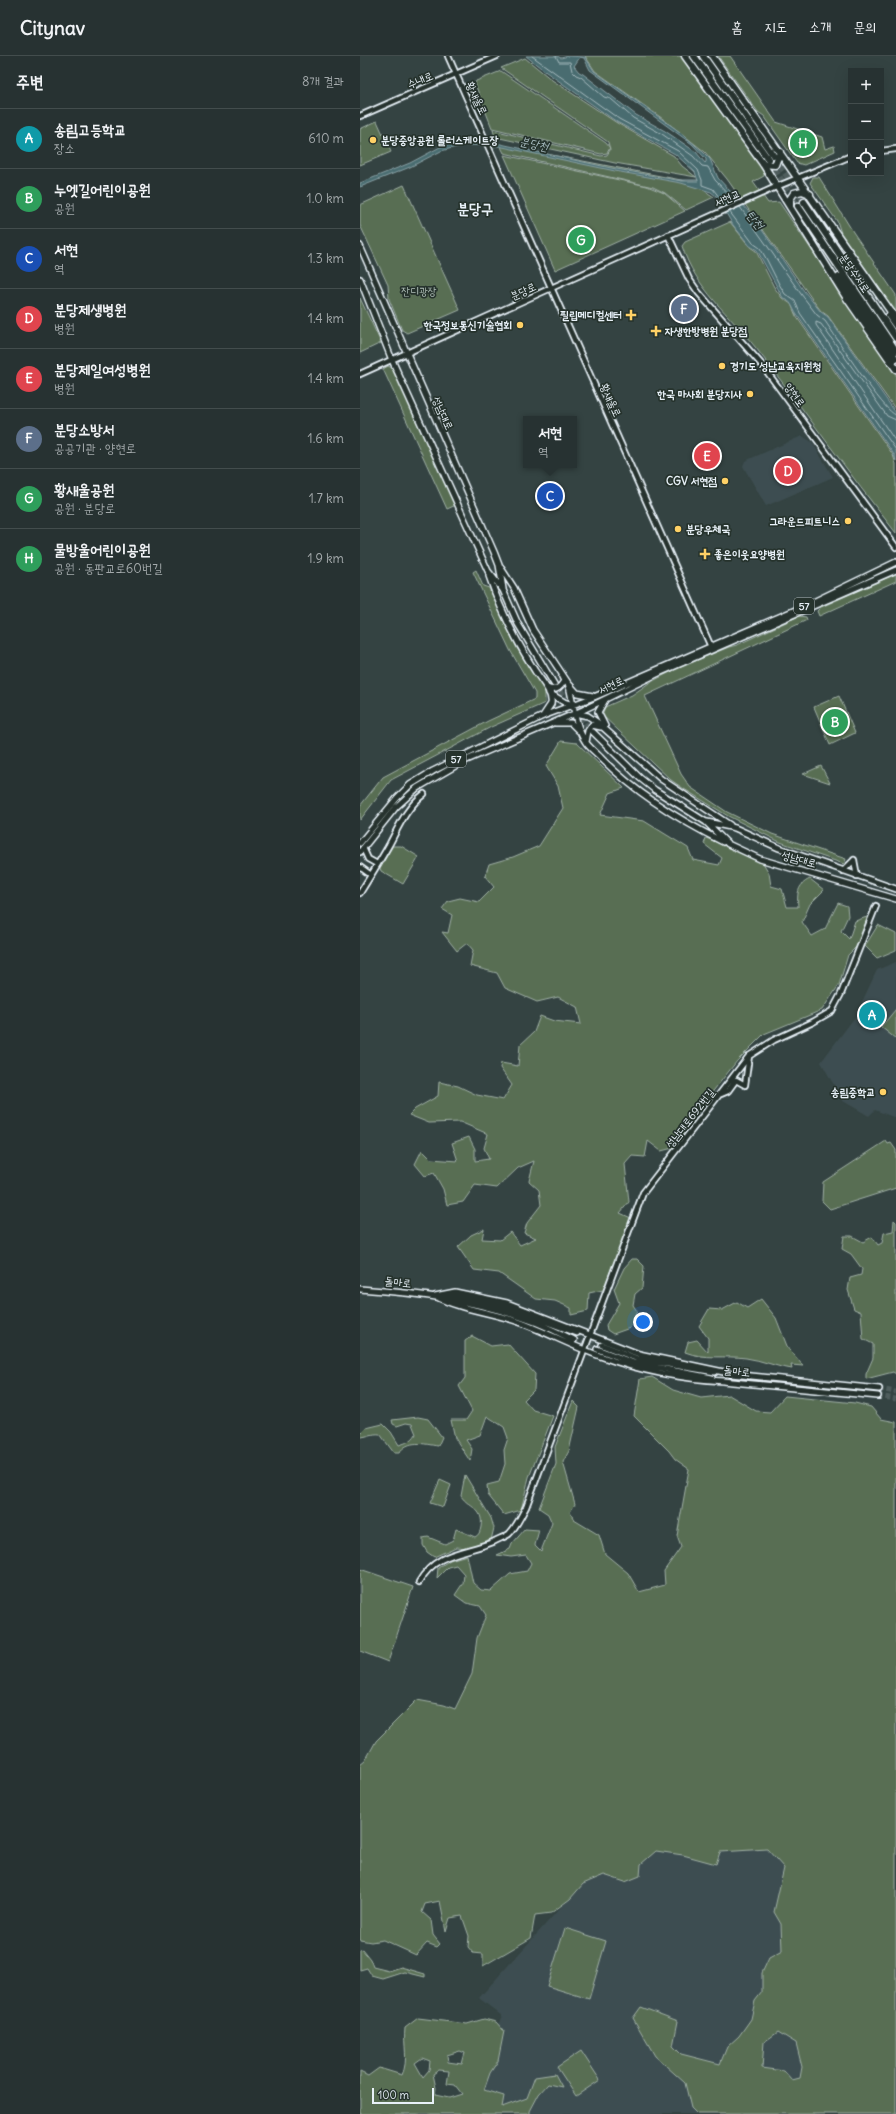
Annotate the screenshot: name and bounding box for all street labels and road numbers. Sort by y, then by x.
street label: 수내로 [405,68,435,92]
street label: 황새울로 [463,79,491,117]
street label: 서현교 [712,186,742,210]
street label: 분당수서로 [837,251,873,295]
street label: 분당로 [508,279,538,303]
street label: 양현로 [782,380,809,410]
street label: 황새울로 [597,381,625,419]
street label: 성남대로 [429,394,457,432]
road number: 57 [794,598,814,614]
street label: 서현로 [596,673,626,697]
road number: 57 [446,751,466,767]
street label: 성남대로 [780,848,818,870]
street label: 성남대로692번길 [662,1085,718,1151]
street label: 돌마로 [384,1274,412,1290]
street label: 돌마로 [723,1363,751,1379]

